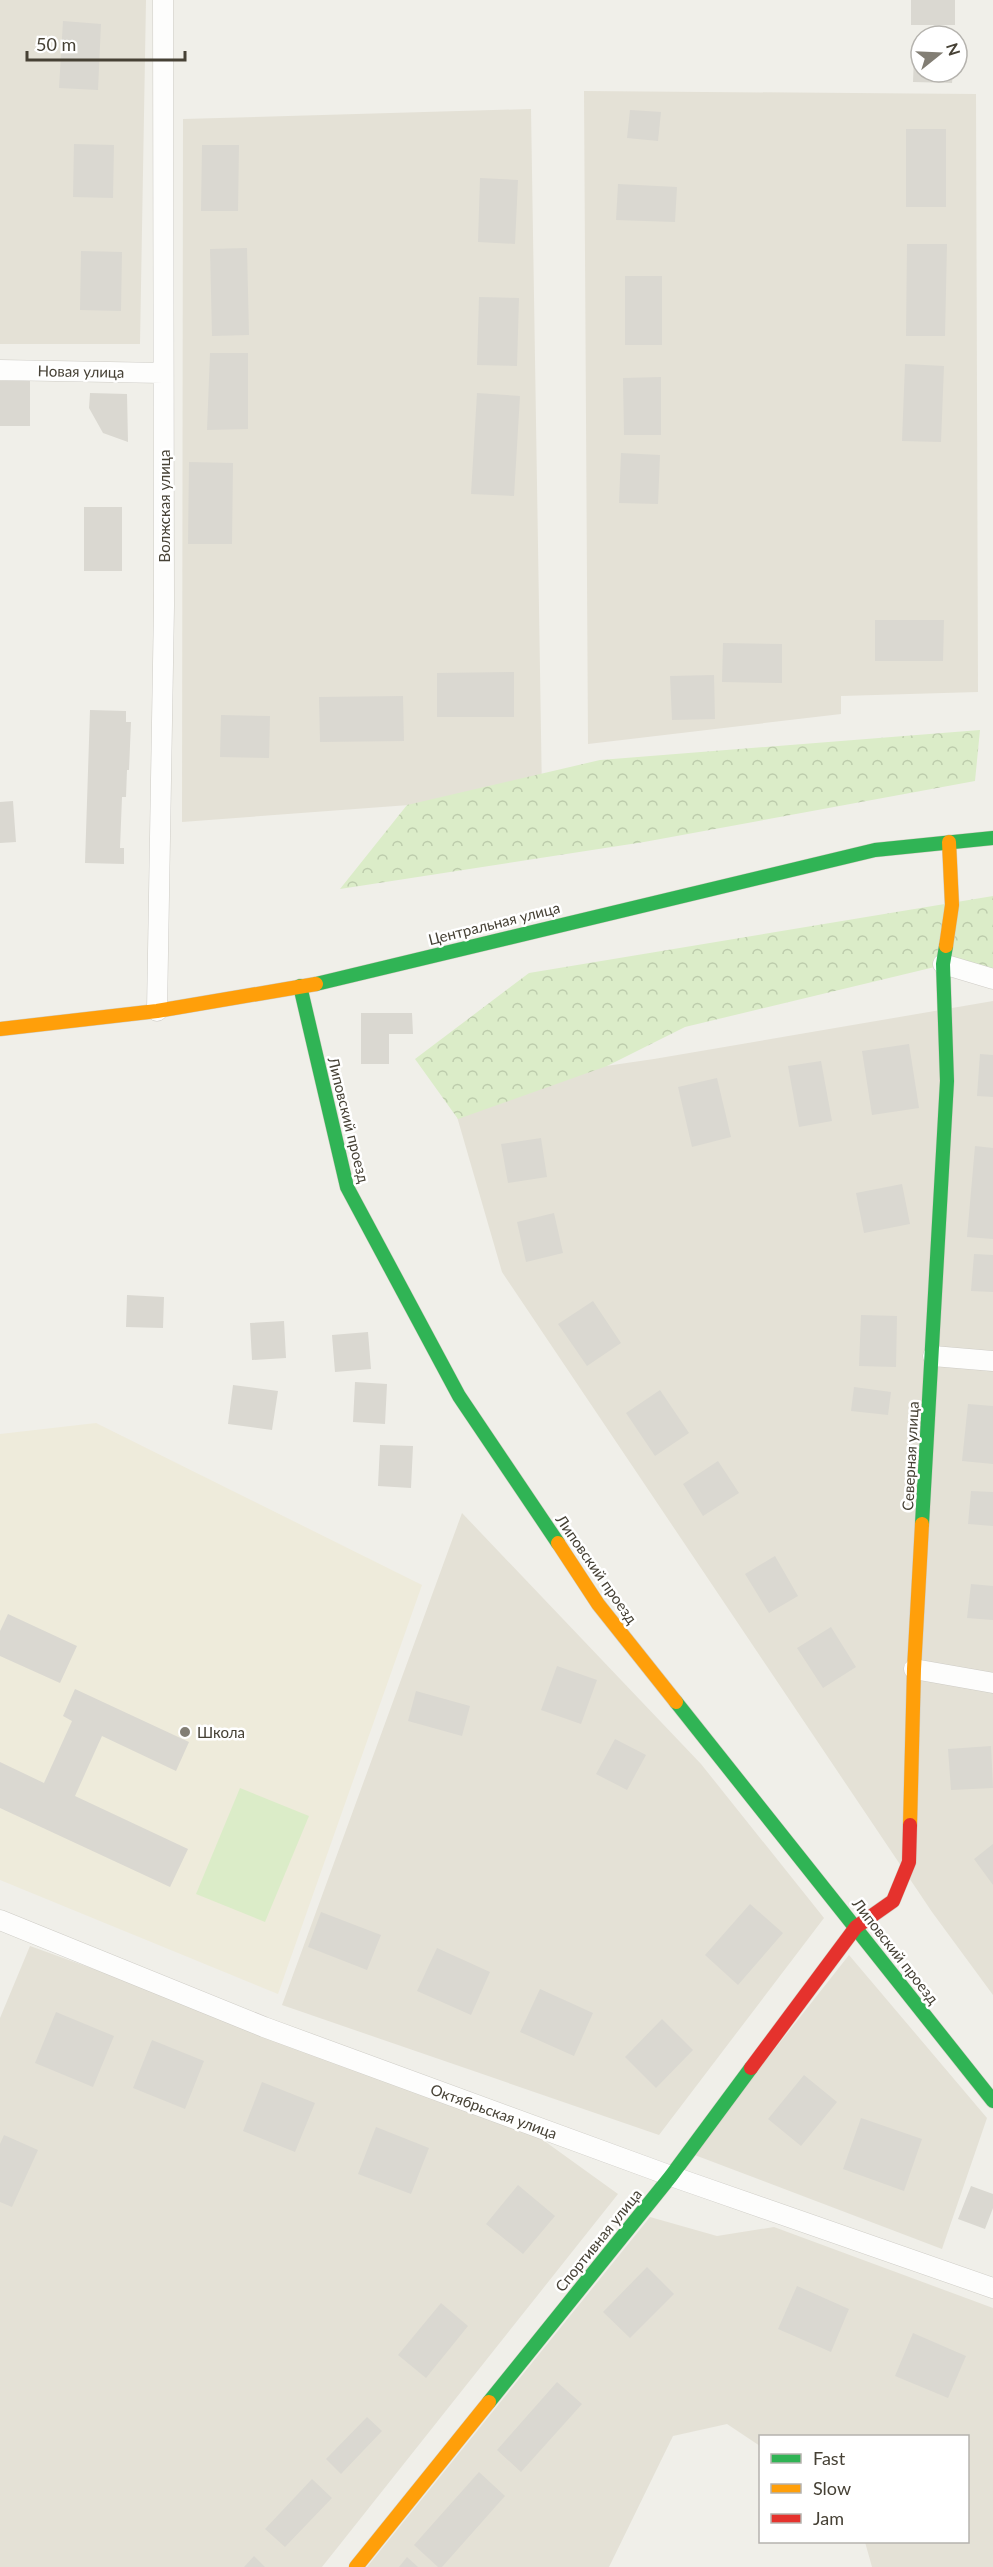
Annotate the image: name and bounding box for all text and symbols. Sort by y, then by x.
scale bar [27,24,184,62]
north arrow [909,24,969,84]
text: 50 m [36,33,76,55]
text: N [943,40,965,58]
street label: Новая улица [37,361,125,381]
street label: Волжская улица [155,450,173,562]
street label: Центральная улица [426,898,562,948]
street label: Липовский проезд [324,1054,373,1185]
street label: Северная улица [898,1401,922,1511]
street label: Липовский проезд [552,1510,641,1627]
place label: Школа [197,1723,245,1741]
marker: Школа [178,1725,192,1739]
street label: Липовский проезд [849,1894,943,2007]
street label: Октябрьская улица [428,2080,560,2142]
street label: Спортивная улица [551,2185,645,2295]
legend [759,2435,969,2543]
text: Fast [813,2447,846,2469]
text: Slow [813,2477,851,2499]
text: Jam [813,2507,844,2529]

